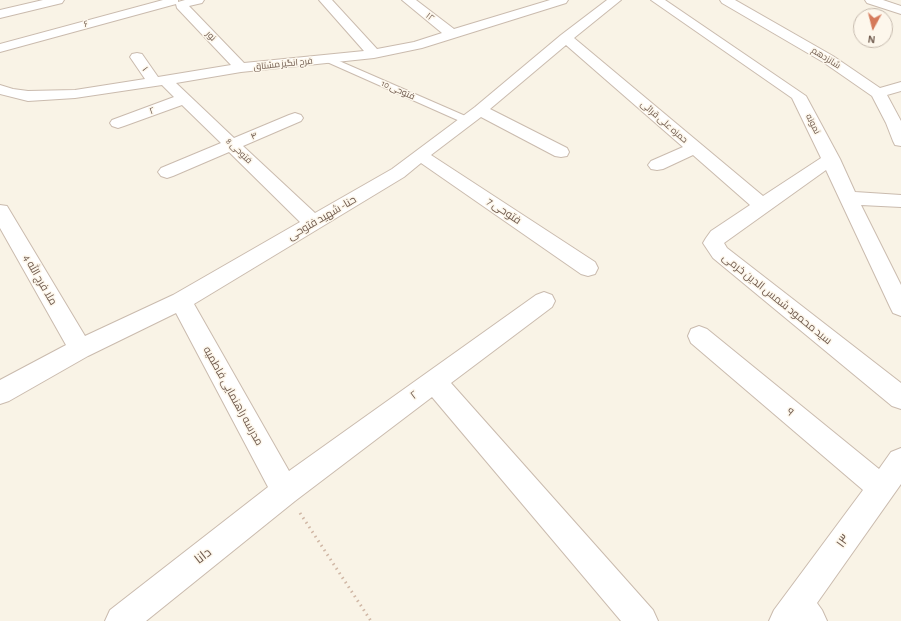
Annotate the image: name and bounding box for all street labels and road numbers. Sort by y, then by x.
street label: ۱۲ [424,10,436,24]
street label: ۶ [82,18,90,30]
street label: نور [204,29,218,43]
street label: شانزدهم [809,45,843,71]
street label: فرح انگیز مشتاق [253,56,313,72]
street label: ۱ [140,65,150,73]
street label: فتوحی 10 [380,78,416,102]
street label: حمزه علی قرائی [638,99,690,145]
street label: ۲ [148,105,156,117]
street label: نمونه [803,112,823,136]
street label: ۴ [249,130,259,142]
street label: فتوحی 8 [224,136,254,166]
street label: حنا- شهید فتوحی [285,193,359,243]
street label: فتوحی 7 [484,195,524,227]
street label: سید محمود شمس الدین خرمی [720,251,834,347]
street label: 4 ملا فرج الله [20,252,60,308]
street label: مدرسه راهنمایی فاطمیه [200,344,266,448]
street label: ۲ [408,388,420,402]
street label: ۹ [784,405,796,419]
street label: ۱۳ [833,531,853,551]
street label: دانا [191,545,215,567]

